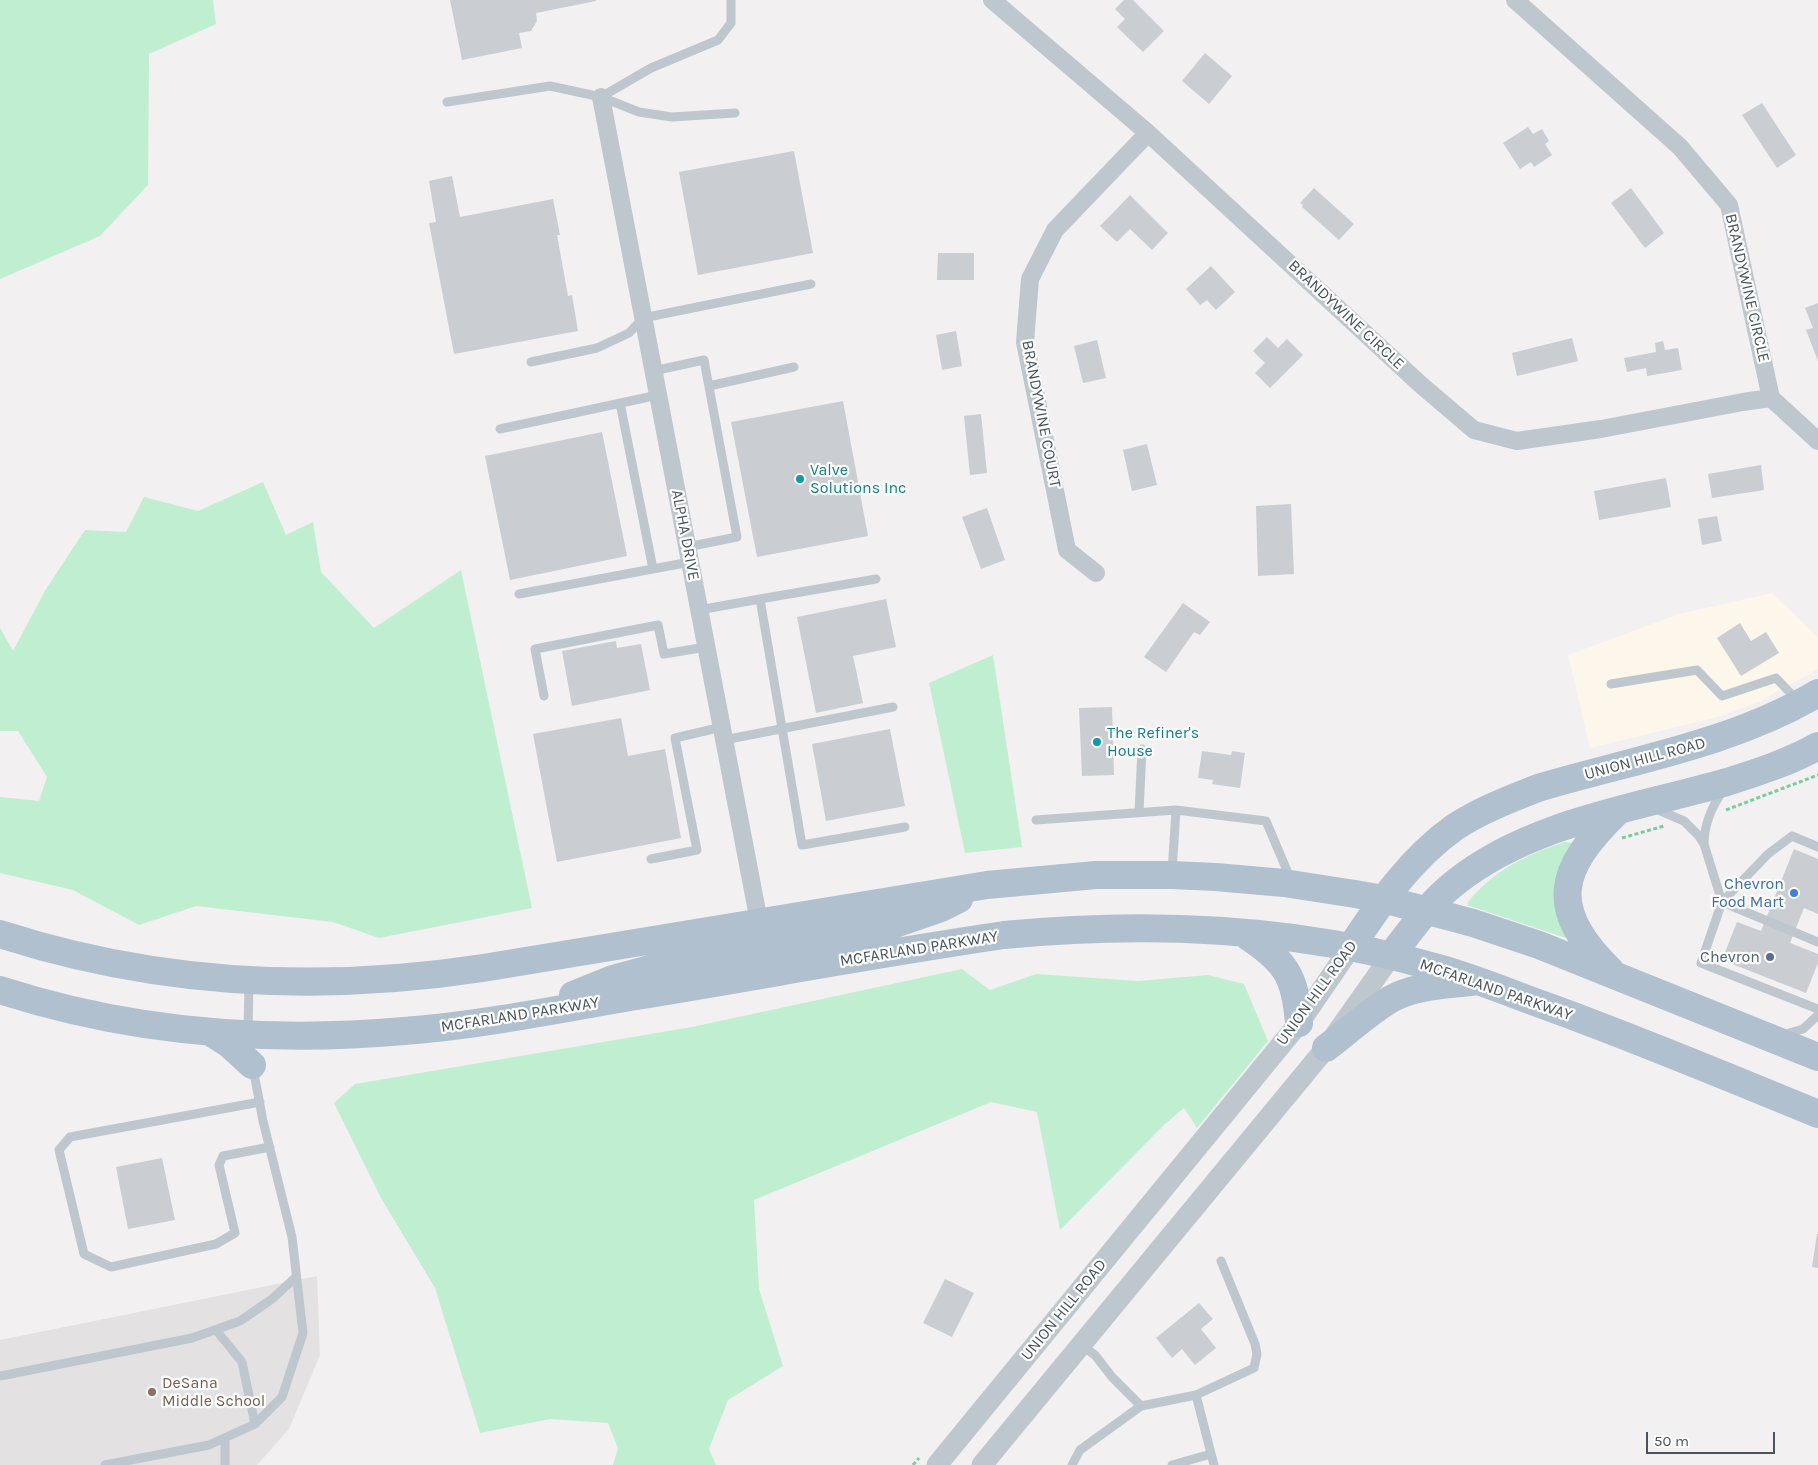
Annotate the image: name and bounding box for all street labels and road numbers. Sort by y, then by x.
street label: BRANDYWINE CIRCLE [1721,212,1773,364]
street label: BRANDYWINE CIRCLE [1284,256,1408,374]
street label: BRANDYWINE COURT [1017,339,1065,489]
street label: ALPHA DRIVE [667,488,703,582]
street label: UNION HILL ROAD [1582,734,1708,784]
street label: MCFARLAND PARKWAY [838,927,1000,971]
street label: UNION HILL ROAD [1273,937,1361,1049]
street label: MCFARLAND PARKWAY [1417,955,1575,1025]
street label: MCFARLAND PARKWAY [439,993,601,1037]
street label: UNION HILL ROAD [1017,1255,1111,1365]

